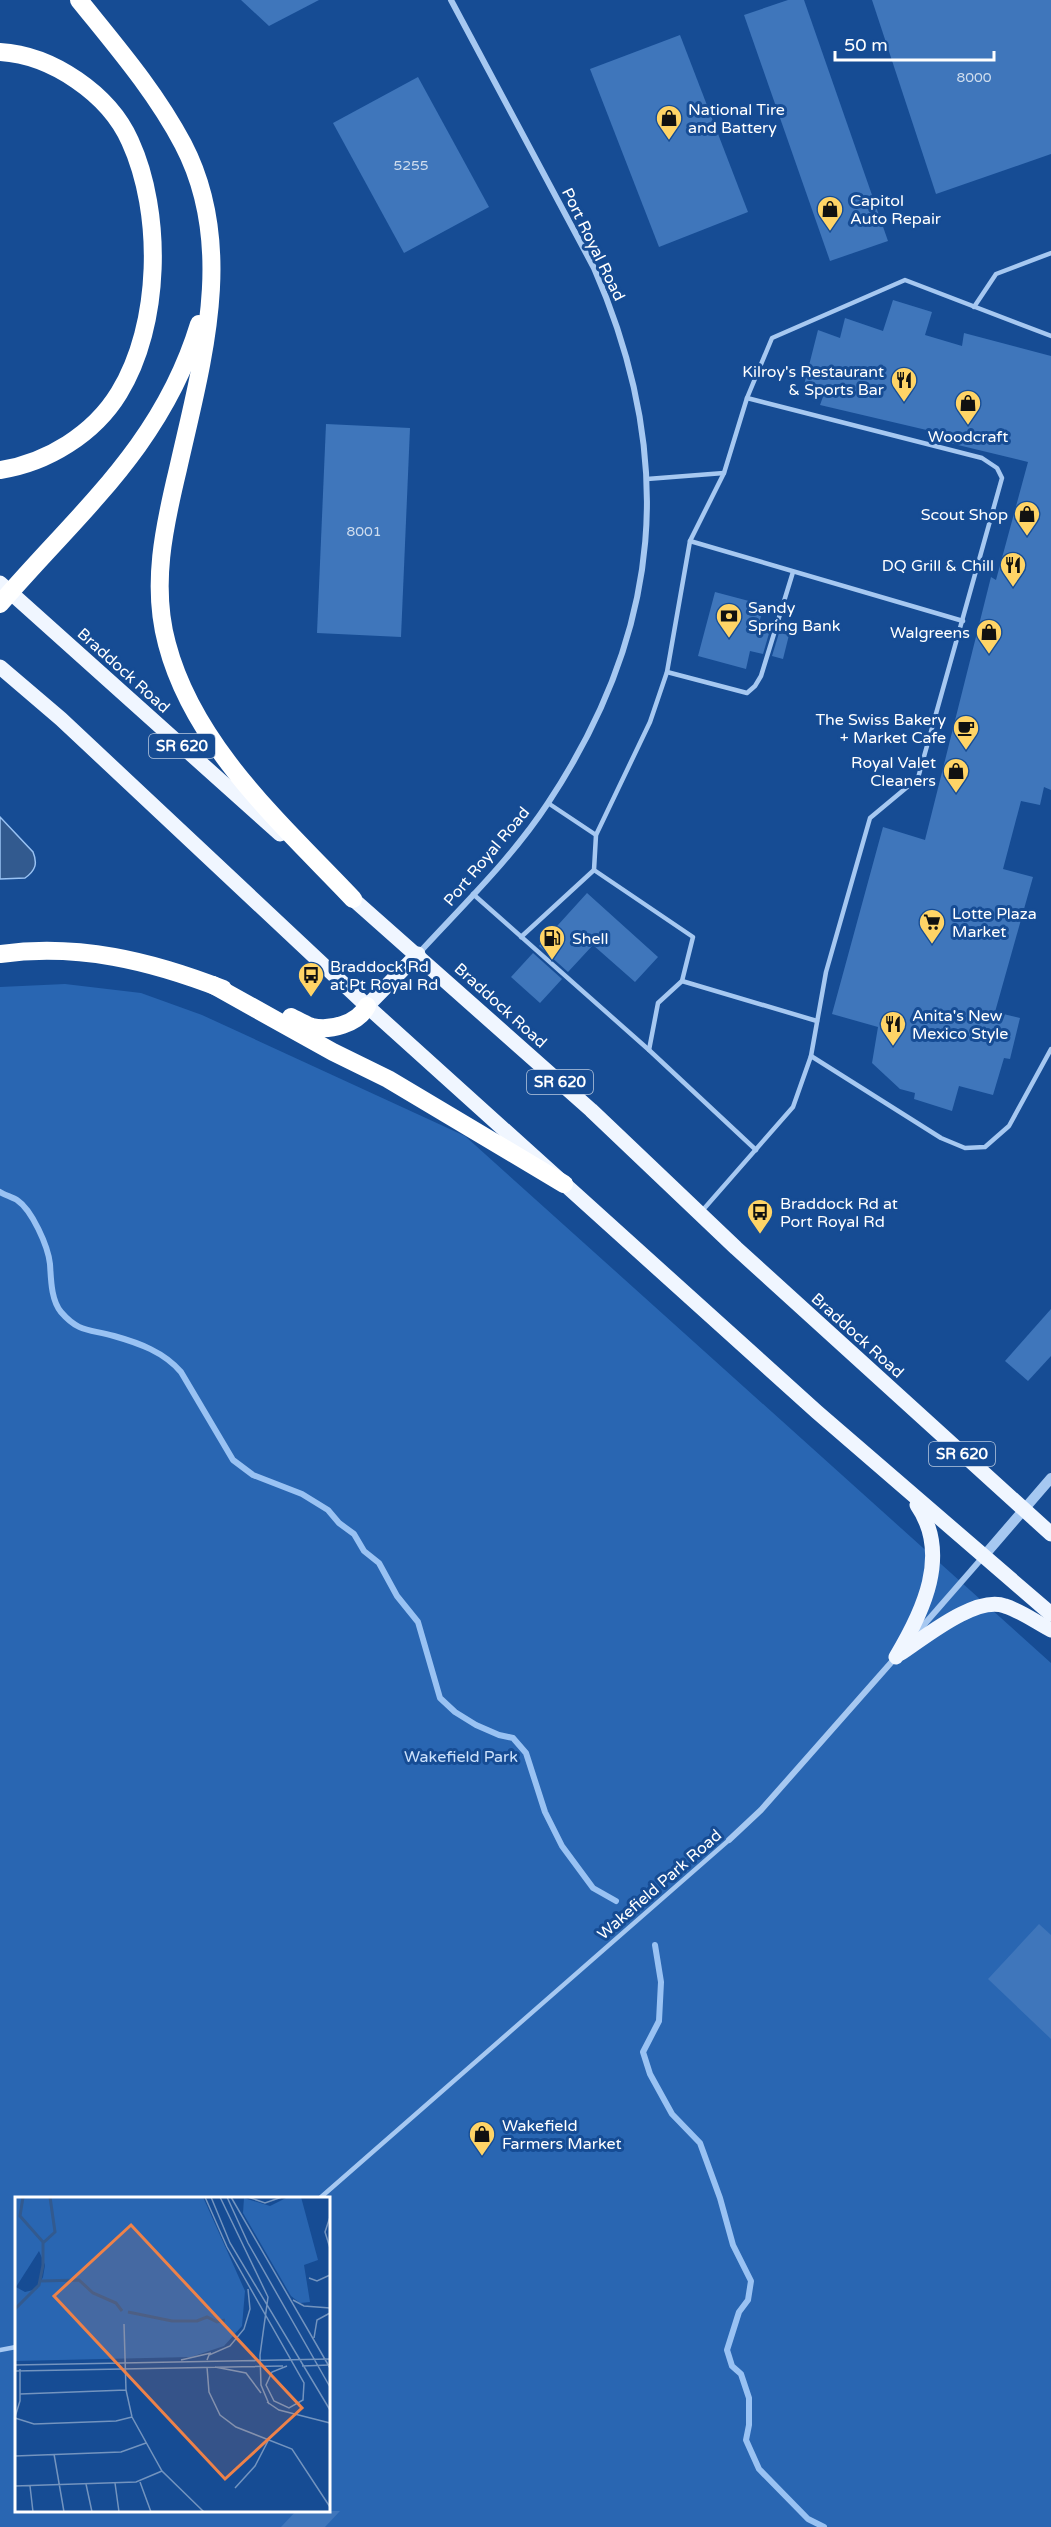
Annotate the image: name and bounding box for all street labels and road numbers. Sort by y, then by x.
street label: Port Royal Road [557,185,629,304]
street label: Braddock Road [73,624,174,718]
road number: SR 620 [149,734,215,758]
street label: Port Royal Road [439,803,534,910]
street label: Braddock Road [450,959,551,1053]
road number: SR 620 [527,1070,593,1094]
street label: Braddock Road [807,1289,908,1383]
road number: SR 620 [929,1442,995,1466]
street label: Wakefield Park Road [593,1825,726,1944]

